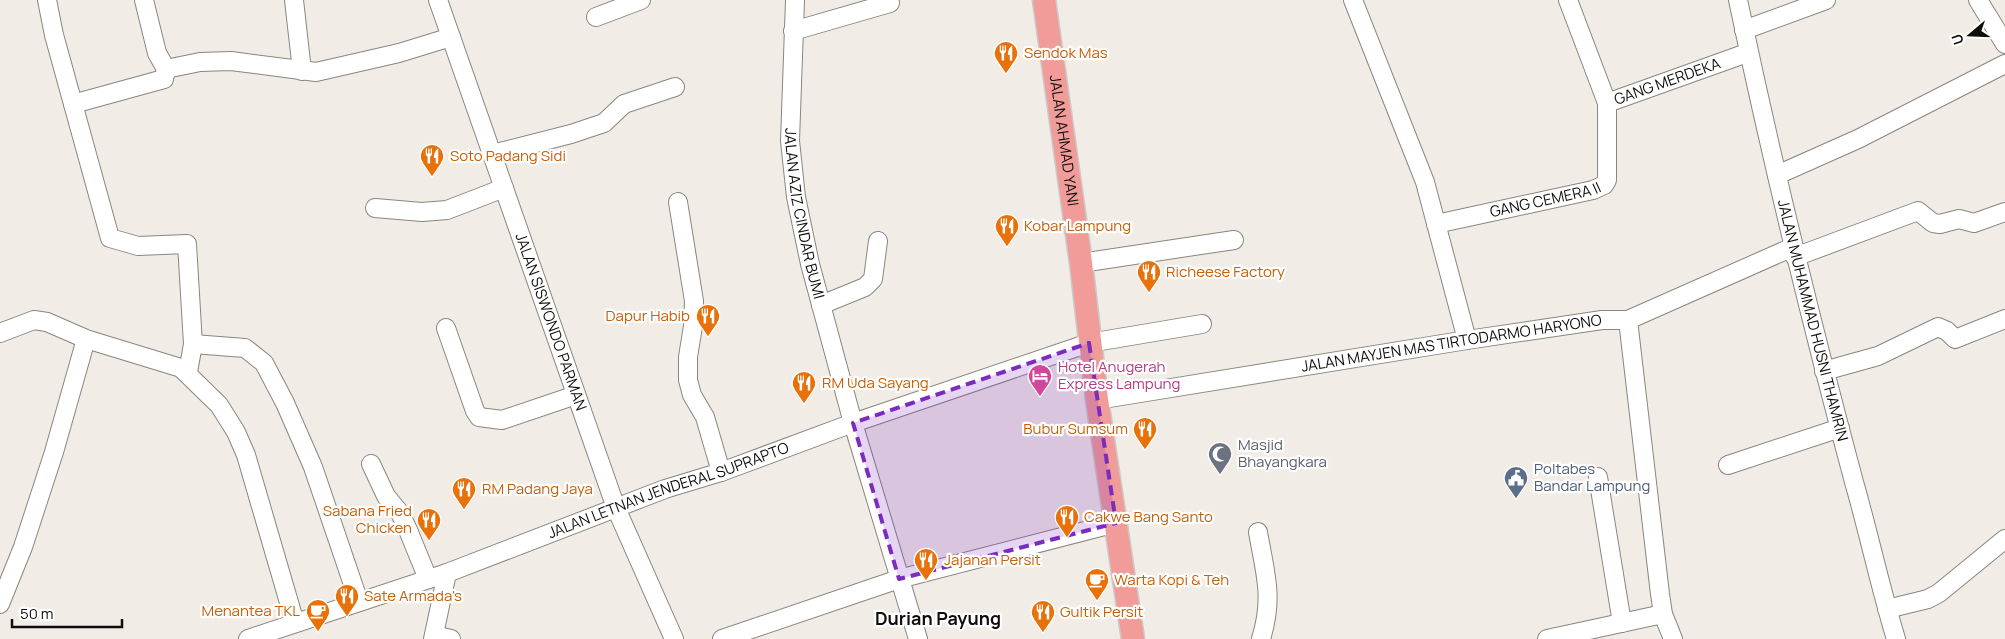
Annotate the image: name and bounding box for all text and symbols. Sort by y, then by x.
north arrow [1945,10,1995,60]
text: U [1947,32,1968,47]
restaurant icon: Sendok Mas [993,40,1019,74]
place label: Sendok Mas [1024,42,1108,63]
street label: GANG MERDEKA [1611,52,1724,110]
street label: JALAN AHMAD YANI [1045,74,1084,207]
street label: JALAN AZIZ CINDAR BUMI [780,128,830,301]
restaurant icon: Soto Padang Sidi [419,143,445,177]
place label: Soto Padang Sidi [450,145,566,166]
street label: GANG CEMERA II [1488,177,1604,222]
street label: JALAN MUHAMMAD HUSNI THAMRIN [1773,197,1854,443]
restaurant icon: Kobar Lampung [994,213,1020,247]
place label: Kobar Lampung [1024,215,1131,236]
street label: JALAN SISWONDO PARMAN [510,230,592,413]
restaurant icon: Richeese Factory [1136,259,1162,293]
place label: Richeese Factory [1166,261,1285,282]
restaurant icon: Dapur Habib [695,303,721,337]
place label: Dapur Habib [606,305,690,326]
street label: JALAN MAYJEN MAS TIRTODARMO HARYONO [1300,309,1603,377]
place label: Hotel Anugerah Express Lampung [1058,356,1180,394]
hotel icon: Hotel Anugerah Express Lampung [1027,363,1053,397]
restaurant icon: RM Uda Sayang [791,370,817,404]
place label: RM Uda Sayang [822,372,929,393]
restaurant icon: Bubur Sumsum [1132,416,1158,450]
place label: Bubur Sumsum [1023,418,1128,439]
place label: Masjid Bhayangkara [1238,434,1327,472]
street label: JALAN LETNAN JENDERAL SUPRAPTO [545,437,792,543]
mosque icon: Masjid Bhayangkara [1207,441,1233,475]
place label: Poltabes Bandar Lampung [1534,458,1650,496]
public building icon: Poltabes Bandar Lampung [1503,465,1529,499]
restaurant icon: RM Padang Jaya [451,476,477,510]
place label: RM Padang Jaya [482,478,593,499]
place label: Sabana Fried Chicken [323,500,412,538]
restaurant icon: Cakwe Bang Santo [1054,504,1080,538]
place label: Cakwe Bang Santo [1084,506,1213,527]
restaurant icon: Sabana Fried Chicken [416,507,442,541]
restaurant icon: Jajanan Persit [913,547,939,581]
place label: Jajanan Persit [944,549,1041,570]
cafe icon: Warta Kopi & Teh [1084,567,1110,601]
place label: Warta Kopi & Teh [1114,569,1229,590]
restaurant icon: Sate Armada's [334,583,360,617]
place label: Sate Armada's [364,585,462,606]
scale bar [12,596,122,628]
cafe icon: Menantea TKL [305,598,331,632]
restaurant icon: Gultik Persit [1030,599,1056,633]
place label: Menantea TKL [202,600,300,621]
place label: Gultik Persit [1060,601,1143,622]
text: 50 m [20,603,54,624]
district label: Durian Payung [875,606,1001,630]

